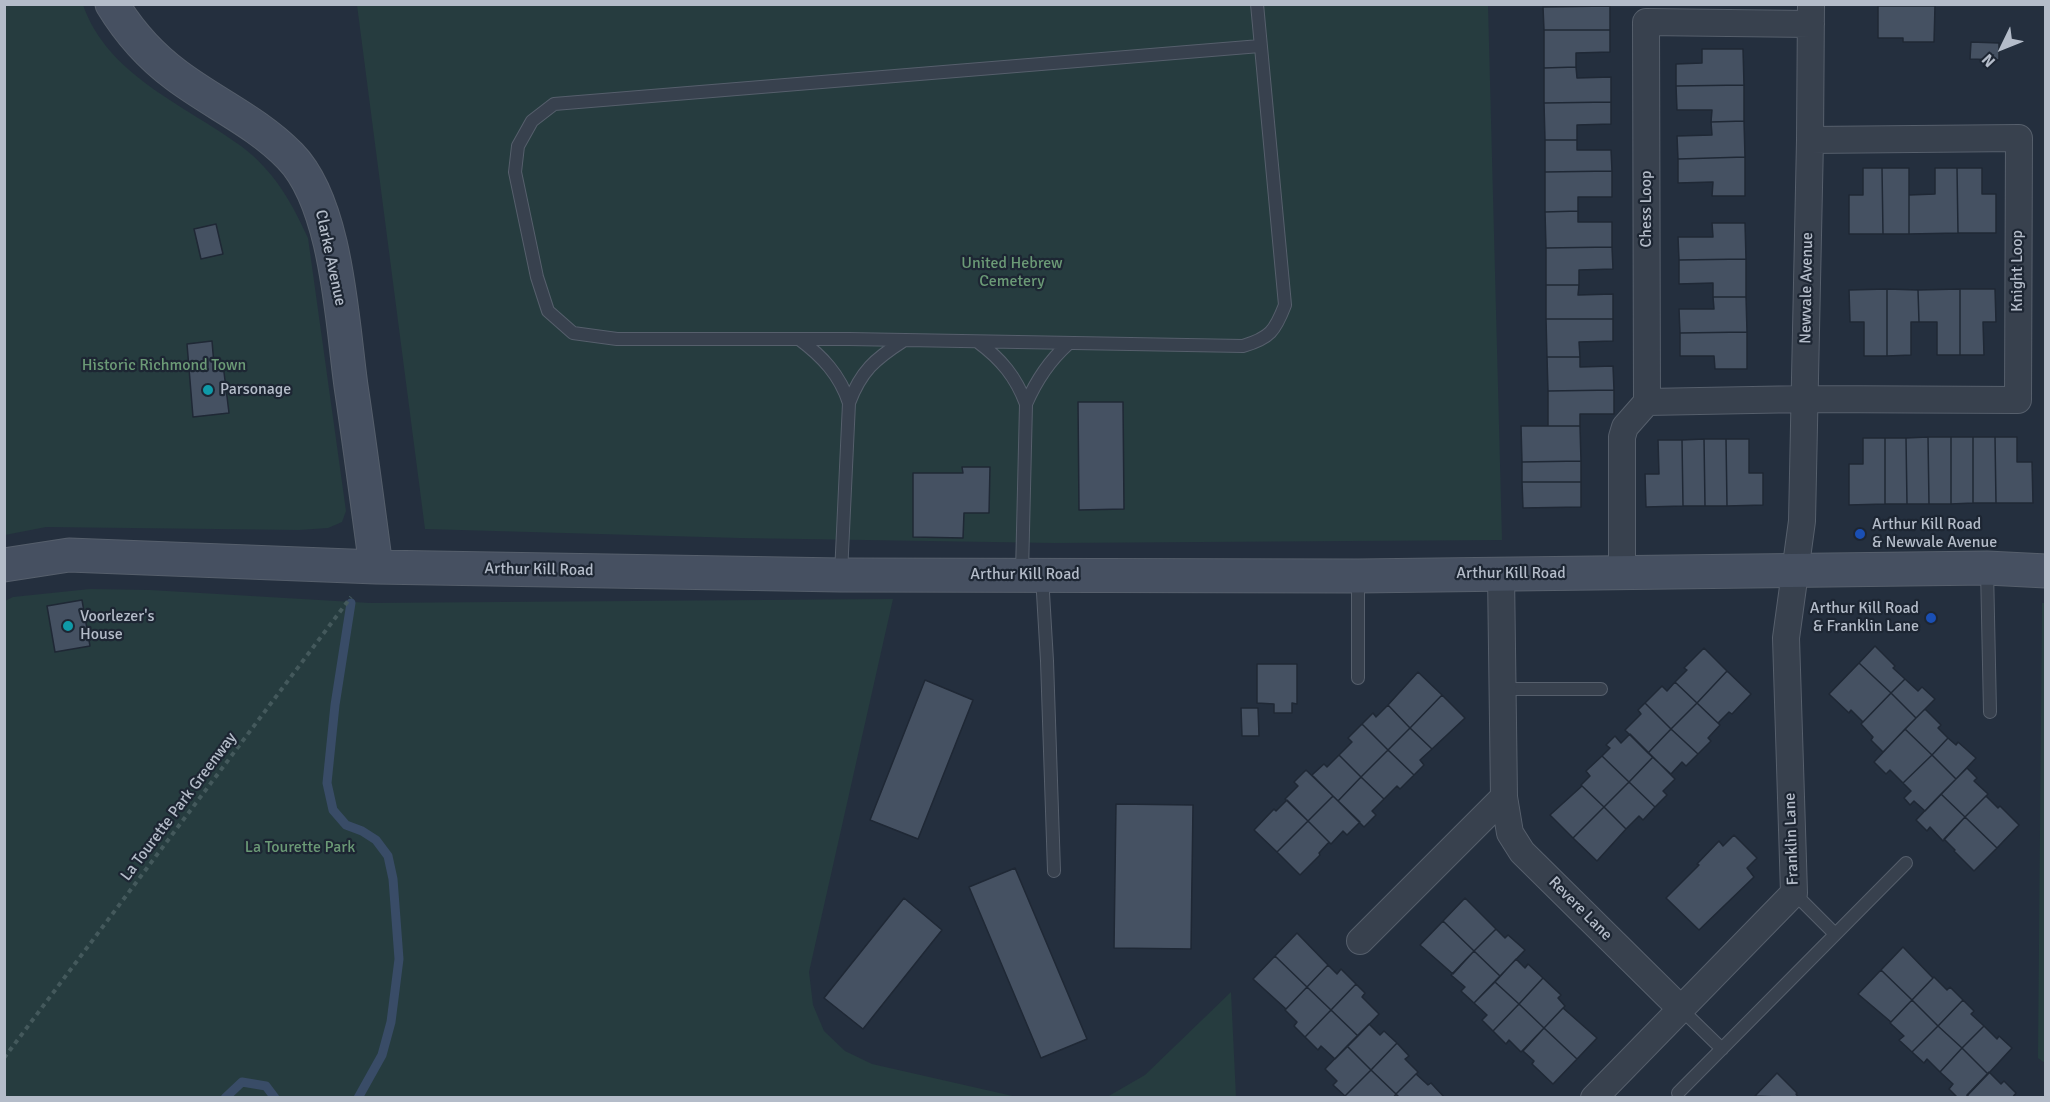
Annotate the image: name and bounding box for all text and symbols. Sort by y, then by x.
north arrow [1972,18,2032,78]
text: N [1978,49,2000,71]
street label: Chess Loop [1637,171,1657,247]
street label: Clarke Avenue [310,208,350,308]
street label: Knight Loop [2008,230,2028,312]
street label: Newvale Avenue [1796,232,1818,344]
park label: United Hebrew Cemetery [961,254,1063,292]
park label: Historic Richmond Town [82,356,246,376]
place label: Parsonage [220,380,291,400]
marker: Parsonage [201,383,215,397]
place label: Arthur Kill Road & Newvale Avenue [1872,515,1997,553]
marker: Arthur Kill Road & Newvale Avenue [1853,527,1867,541]
street label: Arthur Kill Road [484,559,594,581]
street label: Arthur Kill Road [1456,564,1566,584]
street label: Arthur Kill Road [970,565,1080,585]
place label: Arthur Kill Road & Franklin Lane [1810,599,1919,637]
place label: Voorlezer's House [80,607,155,645]
marker: Arthur Kill Road & Franklin Lane [1924,611,1938,625]
marker: Voorlezer's House [61,619,75,633]
street label: La Tourette Park Greenway [117,729,241,885]
street label: Franklin Lane [1781,792,1803,886]
park label: La Tourette Park [245,838,355,858]
street label: Revere Lane [1544,873,1616,945]

